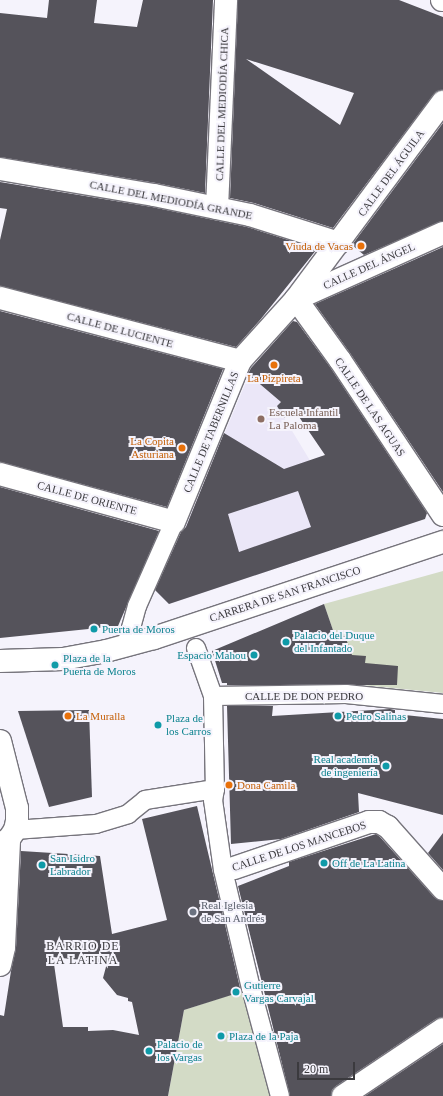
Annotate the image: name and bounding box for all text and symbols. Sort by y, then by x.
street label: CALLE DEL MEDIODÍA CHICA [213,26,231,182]
street label: CALLE DEL ÁGUILA [355,127,427,219]
street label: CALLE DEL MEDIODÍA GRANDE [88,178,254,222]
place label: Viuda de Vacas [285,239,353,253]
street label: CALLE DEL ÁNGEL [321,240,417,292]
marker: Viuda de Vacas [356,241,366,251]
street label: CALLE DE LUCIENTE [65,309,175,351]
street label: CALLE DE LAS AGUAS [332,355,408,459]
marker: La Pizpireta [269,360,279,370]
street label: CALLE DE TABERNILLAS [181,369,241,495]
place label: La Pizpireta [247,371,301,385]
place label: Escuela Infantil La Paloma [269,406,338,432]
marker: Escuela Infantil La Paloma [256,414,266,424]
place label: La Copita Asturiana [130,435,174,461]
marker: La Copita Asturiana [177,443,187,453]
street label: CALLE DE ORIENTE [36,478,138,518]
street label: CARRERA DE SAN FRANCISCO [208,563,362,625]
place label: Puerta de Moros [102,622,175,636]
marker: Puerta de Moros [89,624,99,634]
place label: Palacio del Duque del Infantado [294,629,375,655]
marker: Palacio del Duque del Infantado [281,637,291,647]
place label: Espacio Mahou [177,648,246,662]
marker: Espacio Mahou [249,650,259,660]
place label: Plaza de la Puerta de Moros [63,652,136,678]
marker: Plaza de la Puerta de Moros [50,660,60,670]
street label: CALLE DE DON PEDRO [245,689,363,703]
place label: La Muralla [76,709,125,723]
place label: Pedro Salinas [346,709,406,723]
marker: La Muralla [63,711,73,721]
marker: Pedro Salinas [333,711,343,721]
place label: Plaza de los Carros [166,712,211,738]
marker: Plaza de los Carros [153,720,163,730]
place label: Real academia de ingeniería [314,753,378,779]
marker: Real academia de ingeniería [381,761,391,771]
place label: Dona Camila [237,778,295,792]
marker: Dona Camila [224,780,234,790]
street label: CALLE DE LOS MANCEBOS [230,818,368,874]
place label: San Isidro Labrador [50,852,95,878]
place label: Off de La Latina [332,856,405,870]
marker: Off de La Latina [319,858,329,868]
marker: San Isidro Labrador [37,860,47,870]
place label: Real Iglesia de San Andrés [201,899,265,925]
marker: Real Iglesia de San Andrés [188,907,198,917]
district label: BARRIO DE LA LATINA [46,940,120,968]
place label: Gutierre Vargas Carvajal [244,979,314,1005]
marker: Gutierre Vargas Carvajal [231,987,241,997]
place label: Plaza de la Paja [229,1029,298,1043]
marker: Plaza de la Paja [216,1031,226,1041]
place label: Palacio de los Vargas [157,1038,203,1064]
marker: Palacio de los Vargas [144,1046,154,1056]
scale bar [299,1054,357,1080]
text: 20 m [304,1062,328,1076]

